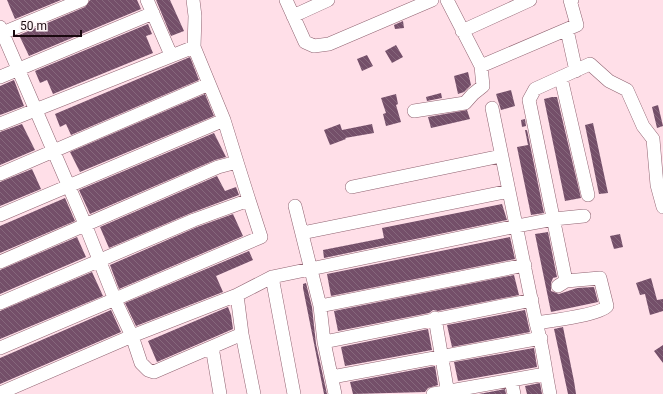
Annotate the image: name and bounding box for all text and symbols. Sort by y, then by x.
scale bar [14,12,81,38]
text: 50 m [20,19,47,33]

